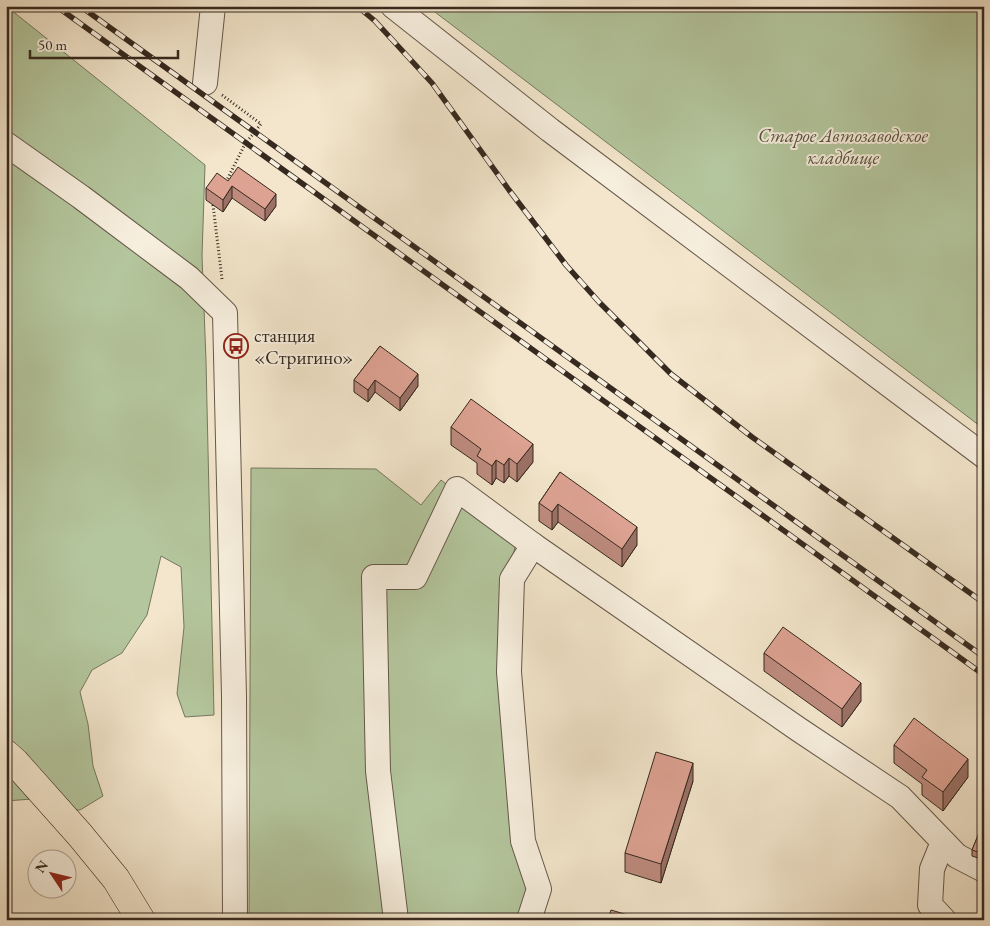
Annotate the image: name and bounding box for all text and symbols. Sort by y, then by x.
scale bar [30,28,178,60]
text: 50 m [38,35,67,54]
park label: Старое Автозаводское кладбище [758,123,928,170]
place label: станция «Стригино» [254,323,353,370]
bus stop icon: станция «Стригино» [223,333,249,359]
north arrow [28,848,78,898]
text: N [31,856,52,876]

